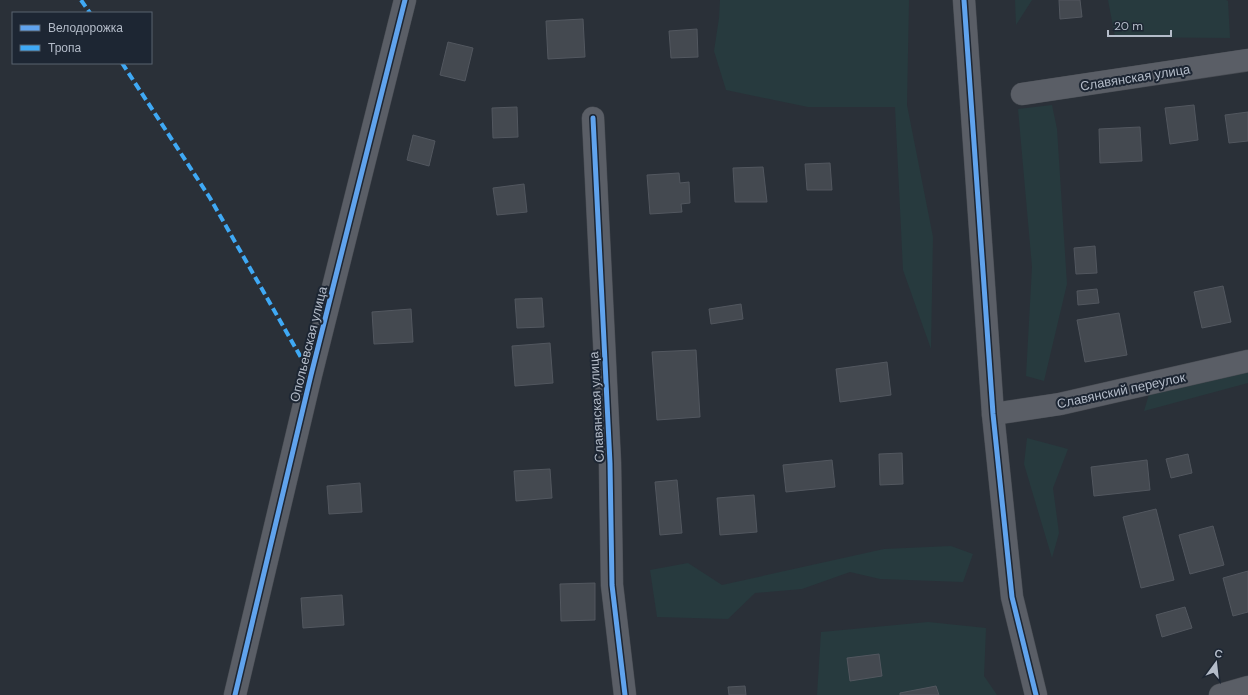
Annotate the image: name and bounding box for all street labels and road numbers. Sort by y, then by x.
street label: Славянская улица [1079,60,1192,95]
street label: Опольевская улица [286,284,331,404]
street label: Славянская улица [585,350,608,463]
street label: Славянский переулок [1055,369,1187,412]

